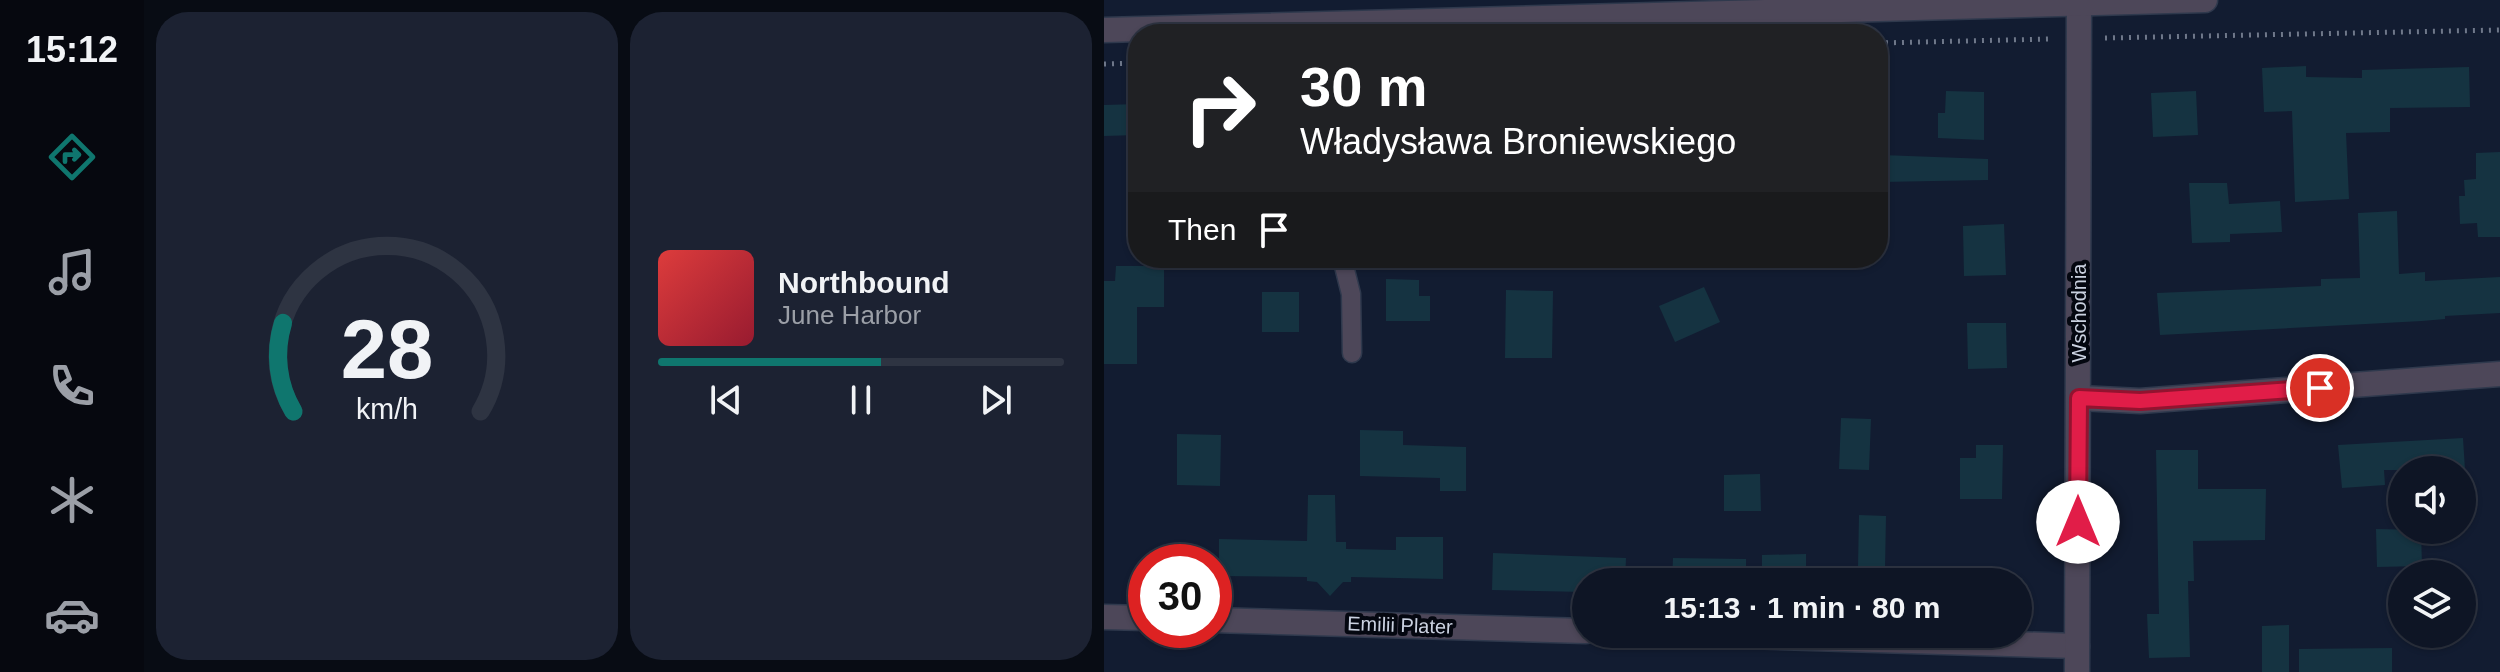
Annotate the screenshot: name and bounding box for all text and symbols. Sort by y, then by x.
text: 15:12 [26,29,118,70]
text: 30 m [1300,55,1428,118]
icon: right [1168,56,1272,160]
text: Władysława Broniewskiego [1300,121,1736,162]
icon: directions [44,129,100,185]
icon: arrive [1252,208,1296,252]
text: Then [1168,213,1236,246]
icon: music [44,244,100,300]
street label: Wschodnia [2068,263,2090,362]
text: Northbound [778,266,950,299]
text: June Harbor [778,300,921,330]
text: 28 [341,303,433,396]
pin [2286,354,2354,422]
icon: phone [44,358,100,414]
icon: arrive [2298,366,2342,410]
icon: previous [704,378,748,422]
icon: pause [839,378,883,422]
icon: next [974,378,1018,422]
text: km/h [356,393,418,425]
map controls [2388,456,2476,648]
button: sound [2388,456,2476,544]
icon: climate [44,472,100,528]
position arrow [2036,480,2120,564]
speed limit sign: 30 [1128,544,1232,648]
button: layers [2388,560,2476,648]
icon: car [44,587,100,643]
text: 15:13 · 1 min · 80 m [1664,591,1940,624]
street label: Emilii Plater [1347,612,1453,638]

